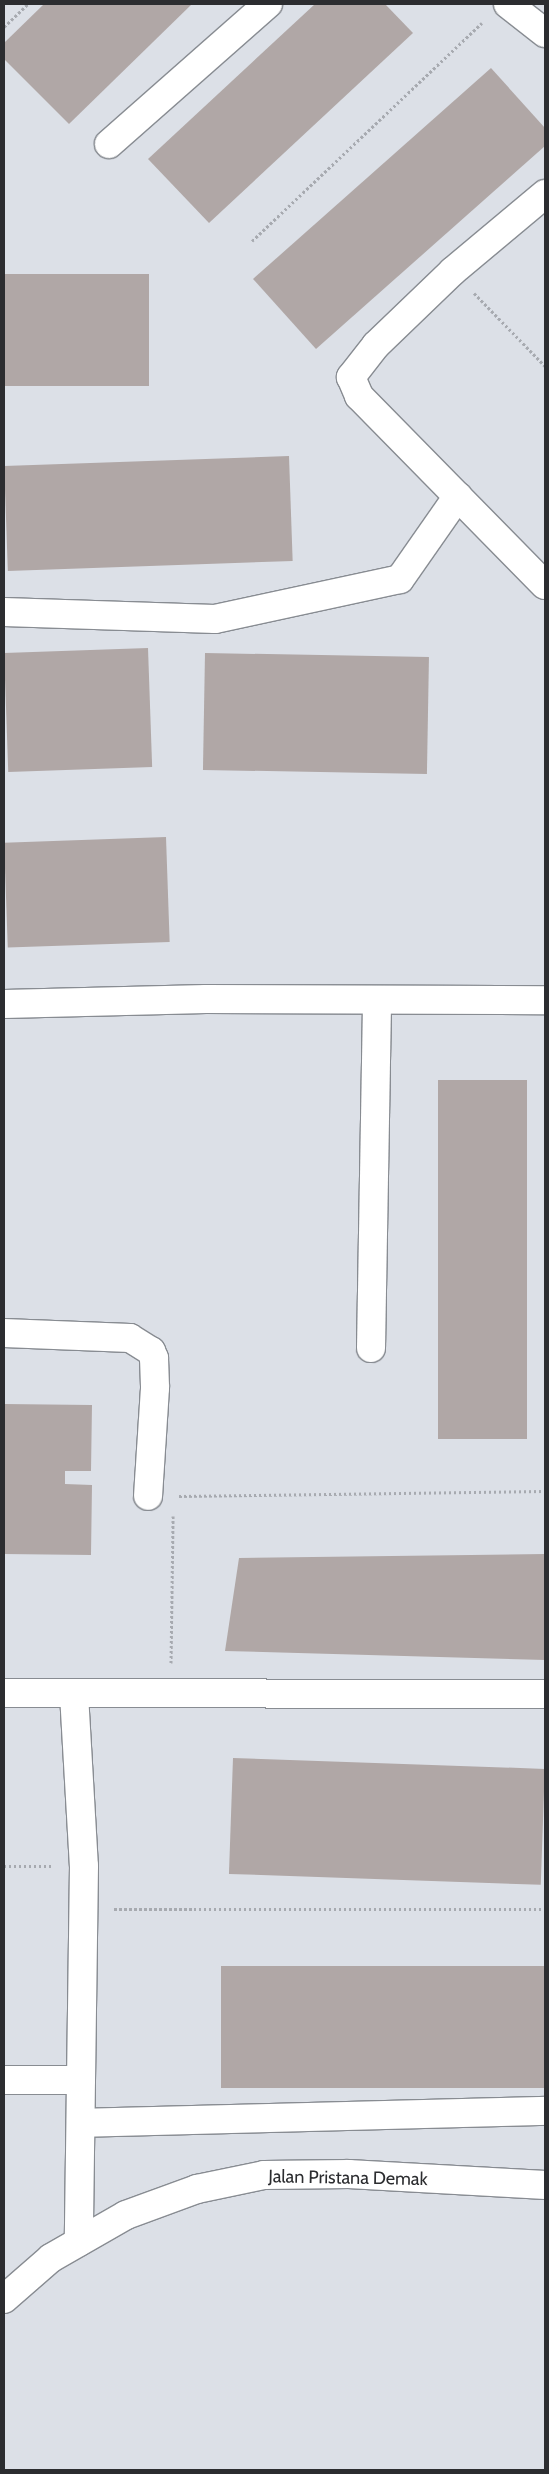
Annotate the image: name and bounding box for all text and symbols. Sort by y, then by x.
street label: Jalan Pristana Demak [268,2166,428,2190]

